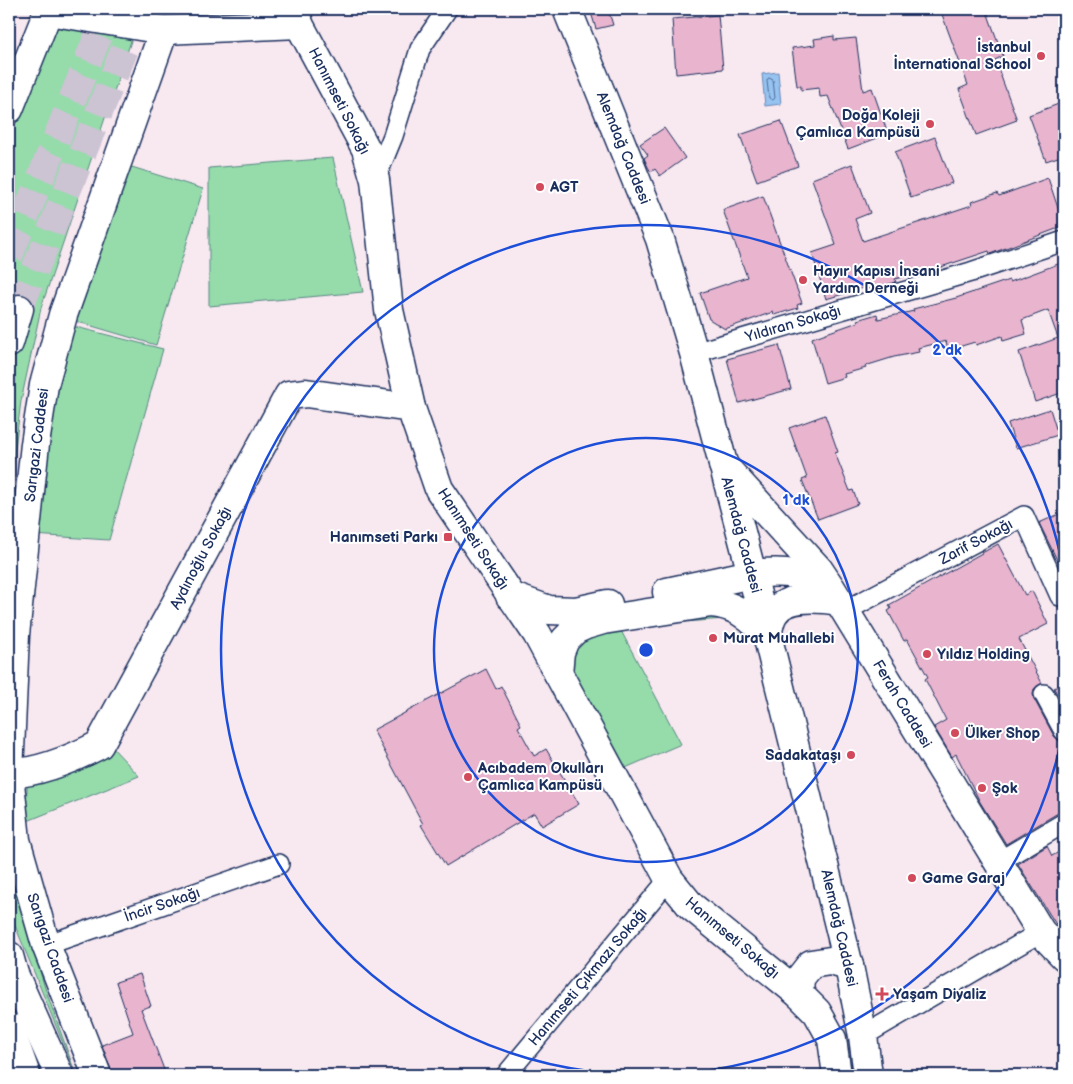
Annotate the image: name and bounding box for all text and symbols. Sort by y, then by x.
place label: İstanbul İnternational School [893,37,1031,74]
street label: Hanımseti Sokağı [304,44,374,158]
marker: İstanbul İnternational School [1035,50,1047,62]
street label: Alemdağ Caddesi [592,89,654,207]
place label: Doğa Koleji Çamlıca Kampüsü [796,106,920,142]
marker: Doğa Koleji Çamlıca Kampüsü [924,118,936,130]
place label: AGT [549,178,579,197]
marker: AGT [534,181,546,193]
place label: Hayır Kapısı İnsani Yardım Derneği [813,261,940,298]
marker: Hayır Kapısı İnsani Yardım Derneği [797,274,809,286]
street label: Yıldıran Sokağı [742,301,843,347]
text: 2 dk [932,341,962,360]
street label: Sarıgazi Caddesi [21,387,53,503]
street label: Alemdağ Caddesi [716,475,766,595]
street label: Hanımseti Sokağı [433,485,513,593]
text: 1 dk [783,491,810,510]
street label: Aydınoğlu Sokağı [166,503,236,613]
street label: Zarif Sokağı [935,515,1016,570]
place label: Hanımseti Parkı [330,528,438,547]
marker: Hanımseti Parkı [442,531,454,543]
place label: Murat Muhallebi [723,629,834,648]
marker: Murat Muhallebi [707,632,719,644]
centre of rings [637,641,655,659]
place label: Yıldız Holding [937,645,1030,664]
marker: Yıldız Holding [921,648,933,660]
street label: Ferah Caddesi [868,656,936,752]
place label: Ülker Shop [965,724,1041,743]
marker: Ülker Shop [949,727,961,739]
place label: Sadakataşı [765,746,841,765]
marker: Sadakataşı [845,749,857,761]
place label: Acıbadem Okulları Çamlıca Kampüsü [477,759,604,795]
marker: Acıbadem Okulları Çamlıca Kampüsü [462,771,474,783]
place label: Şok [992,779,1018,798]
marker: Şok [976,782,988,794]
street label: Alemdağ Caddesi [816,868,862,988]
place label: Game Garaj [922,869,1005,888]
marker: Game Garaj [906,872,918,884]
street label: İncir Sokağı [122,883,202,927]
street label: Sarıgazi Caddesi [22,891,78,1005]
street label: Hanımseti Sokağı [681,893,783,983]
street label: Hanımseti Çıkmazı Sokağı [525,904,651,1050]
place label: Yaşam Diyaliz [893,985,987,1004]
marker: Yaşam Diyaliz [875,987,889,1001]

